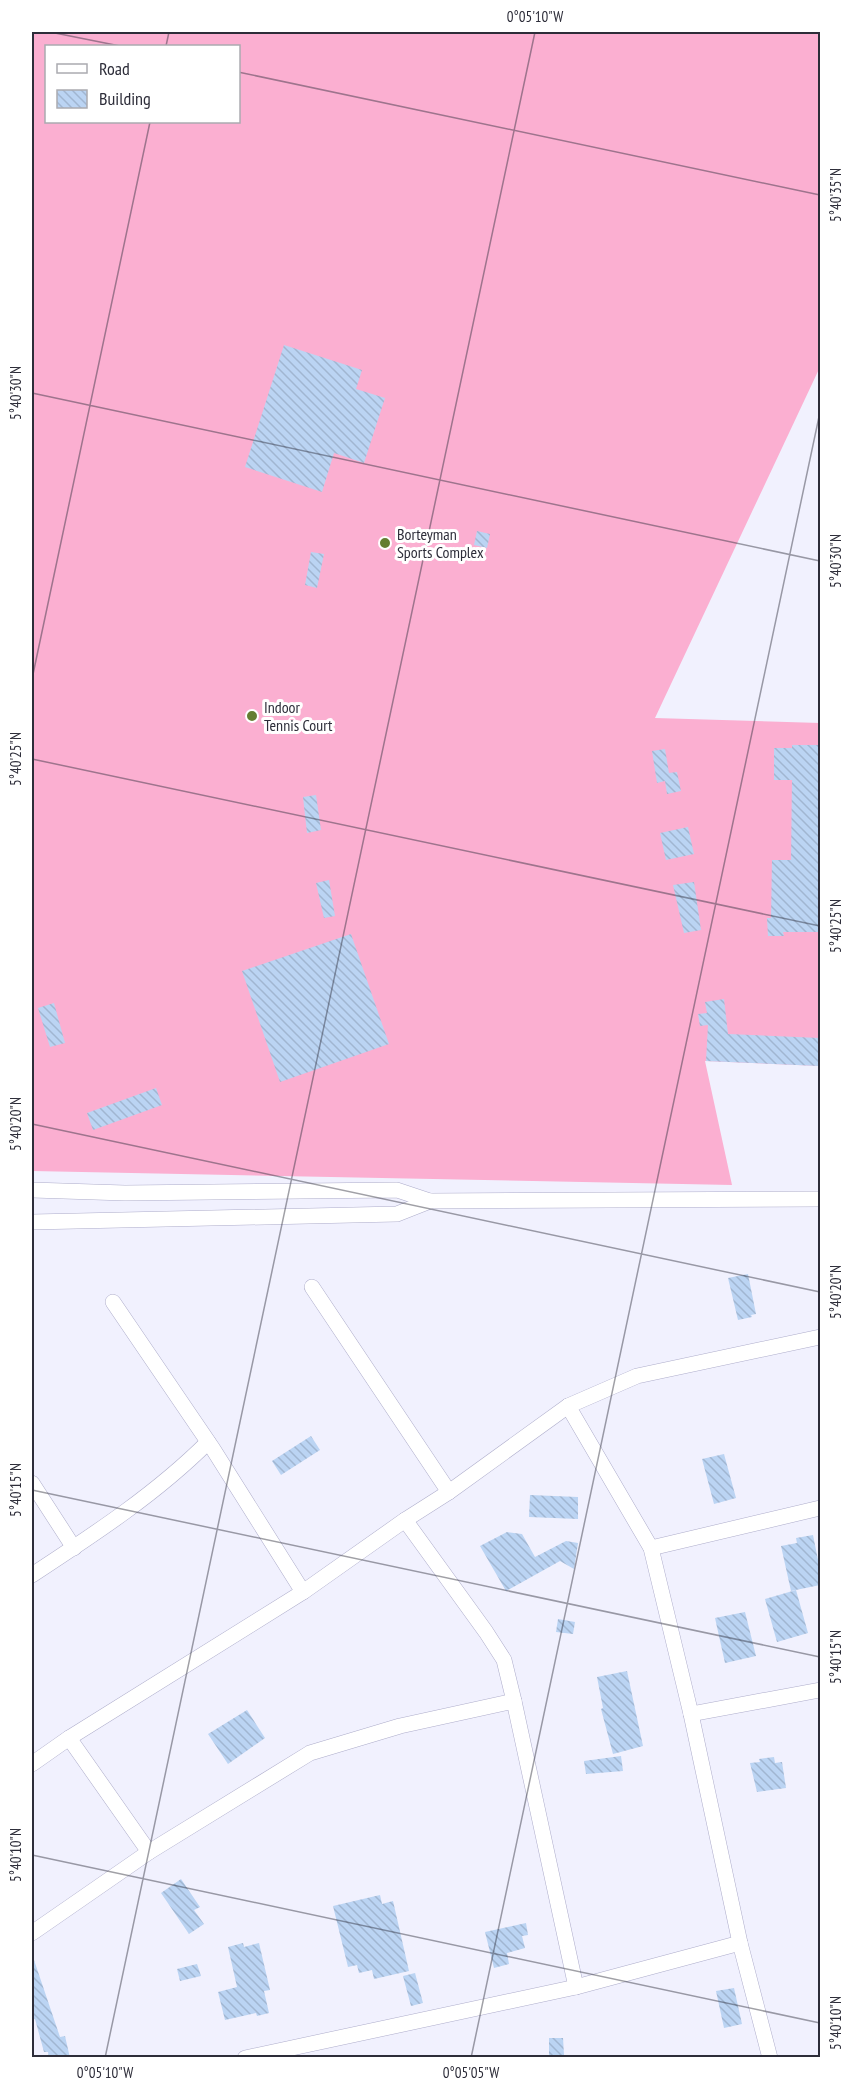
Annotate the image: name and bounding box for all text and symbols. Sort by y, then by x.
text: 0°05'10"W [507,7,563,26]
legend [45,45,240,123]
text: Road [99,57,130,80]
text: Building [99,87,151,110]
text: 5°40'35"N [826,168,845,222]
text: 5°40'30"N [6,366,25,420]
place label: Borteyman Sports Complex [397,524,484,562]
text: 5°40'30"N [826,534,845,588]
marker: Borteyman Sports Complex [378,536,392,550]
place label: Indoor Tennis Court [264,697,333,735]
marker: Indoor Tennis Court [245,709,259,723]
text: 5°40'25"N [6,732,25,786]
text: 5°40'25"N [826,899,845,953]
text: 5°40'20"N [6,1097,25,1151]
text: 5°40'20"N [826,1265,845,1319]
text: 5°40'15"N [6,1463,25,1517]
text: 5°40'15"N [826,1630,845,1684]
text: 5°40'10"N [6,1828,25,1882]
text: 5°40'10"N [826,1996,845,2050]
text: 0°05'10"W [77,2063,133,2082]
text: 0°05'05"W [443,2063,499,2082]

